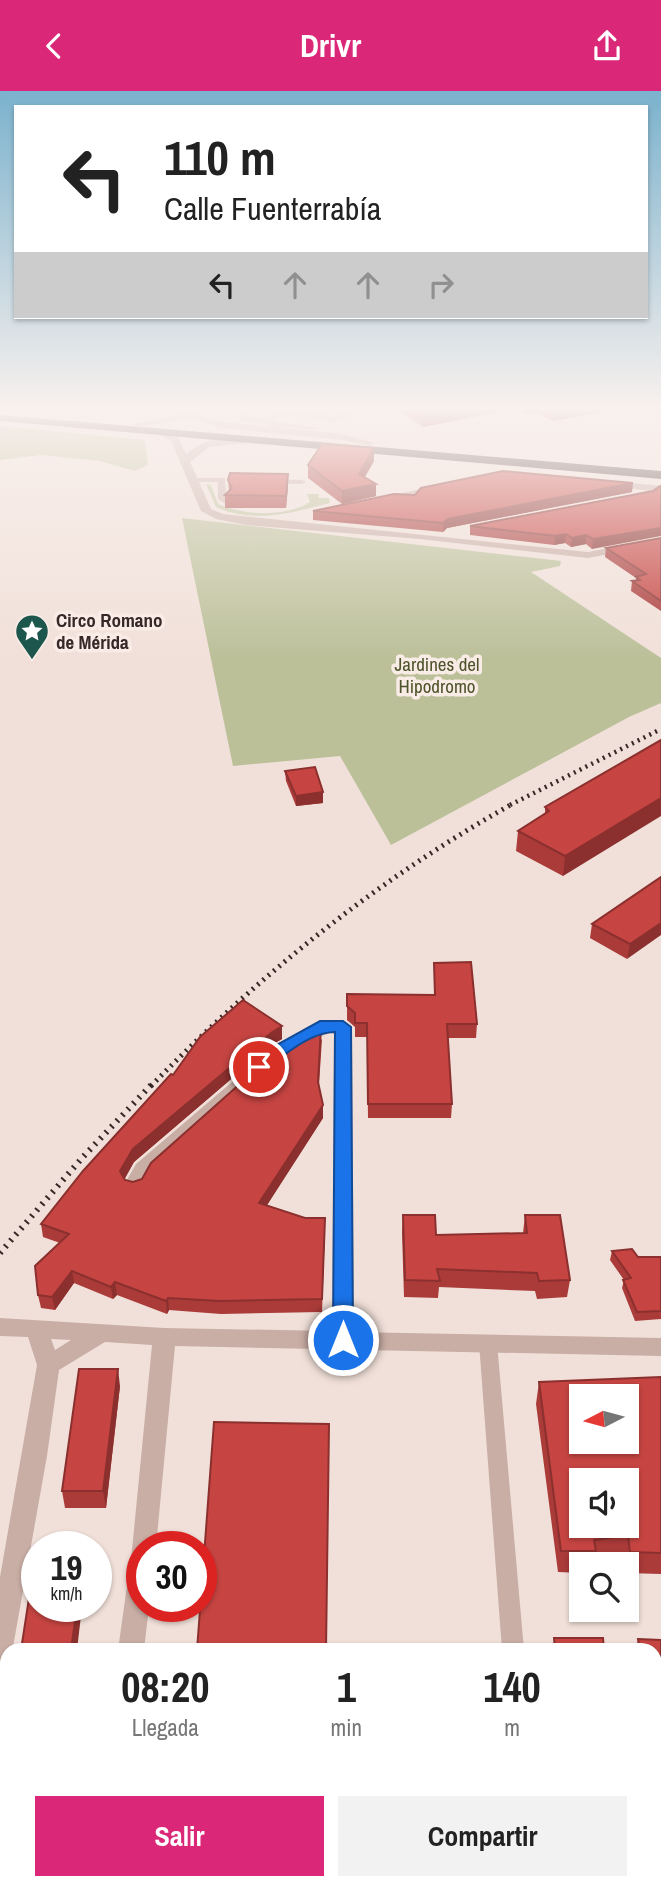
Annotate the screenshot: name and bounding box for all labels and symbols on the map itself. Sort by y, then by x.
place label: Circo Romano de Mérida [56,607,162,655]
place icon: Circo Romano de Mérida [13,612,51,661]
park label: Jardines del Hipodromo [395,651,479,699]
pin [229,1037,289,1097]
position arrow [306,1303,380,1377]
north arrow [569,1384,639,1454]
speed limit sign: 30 [126,1531,217,1622]

